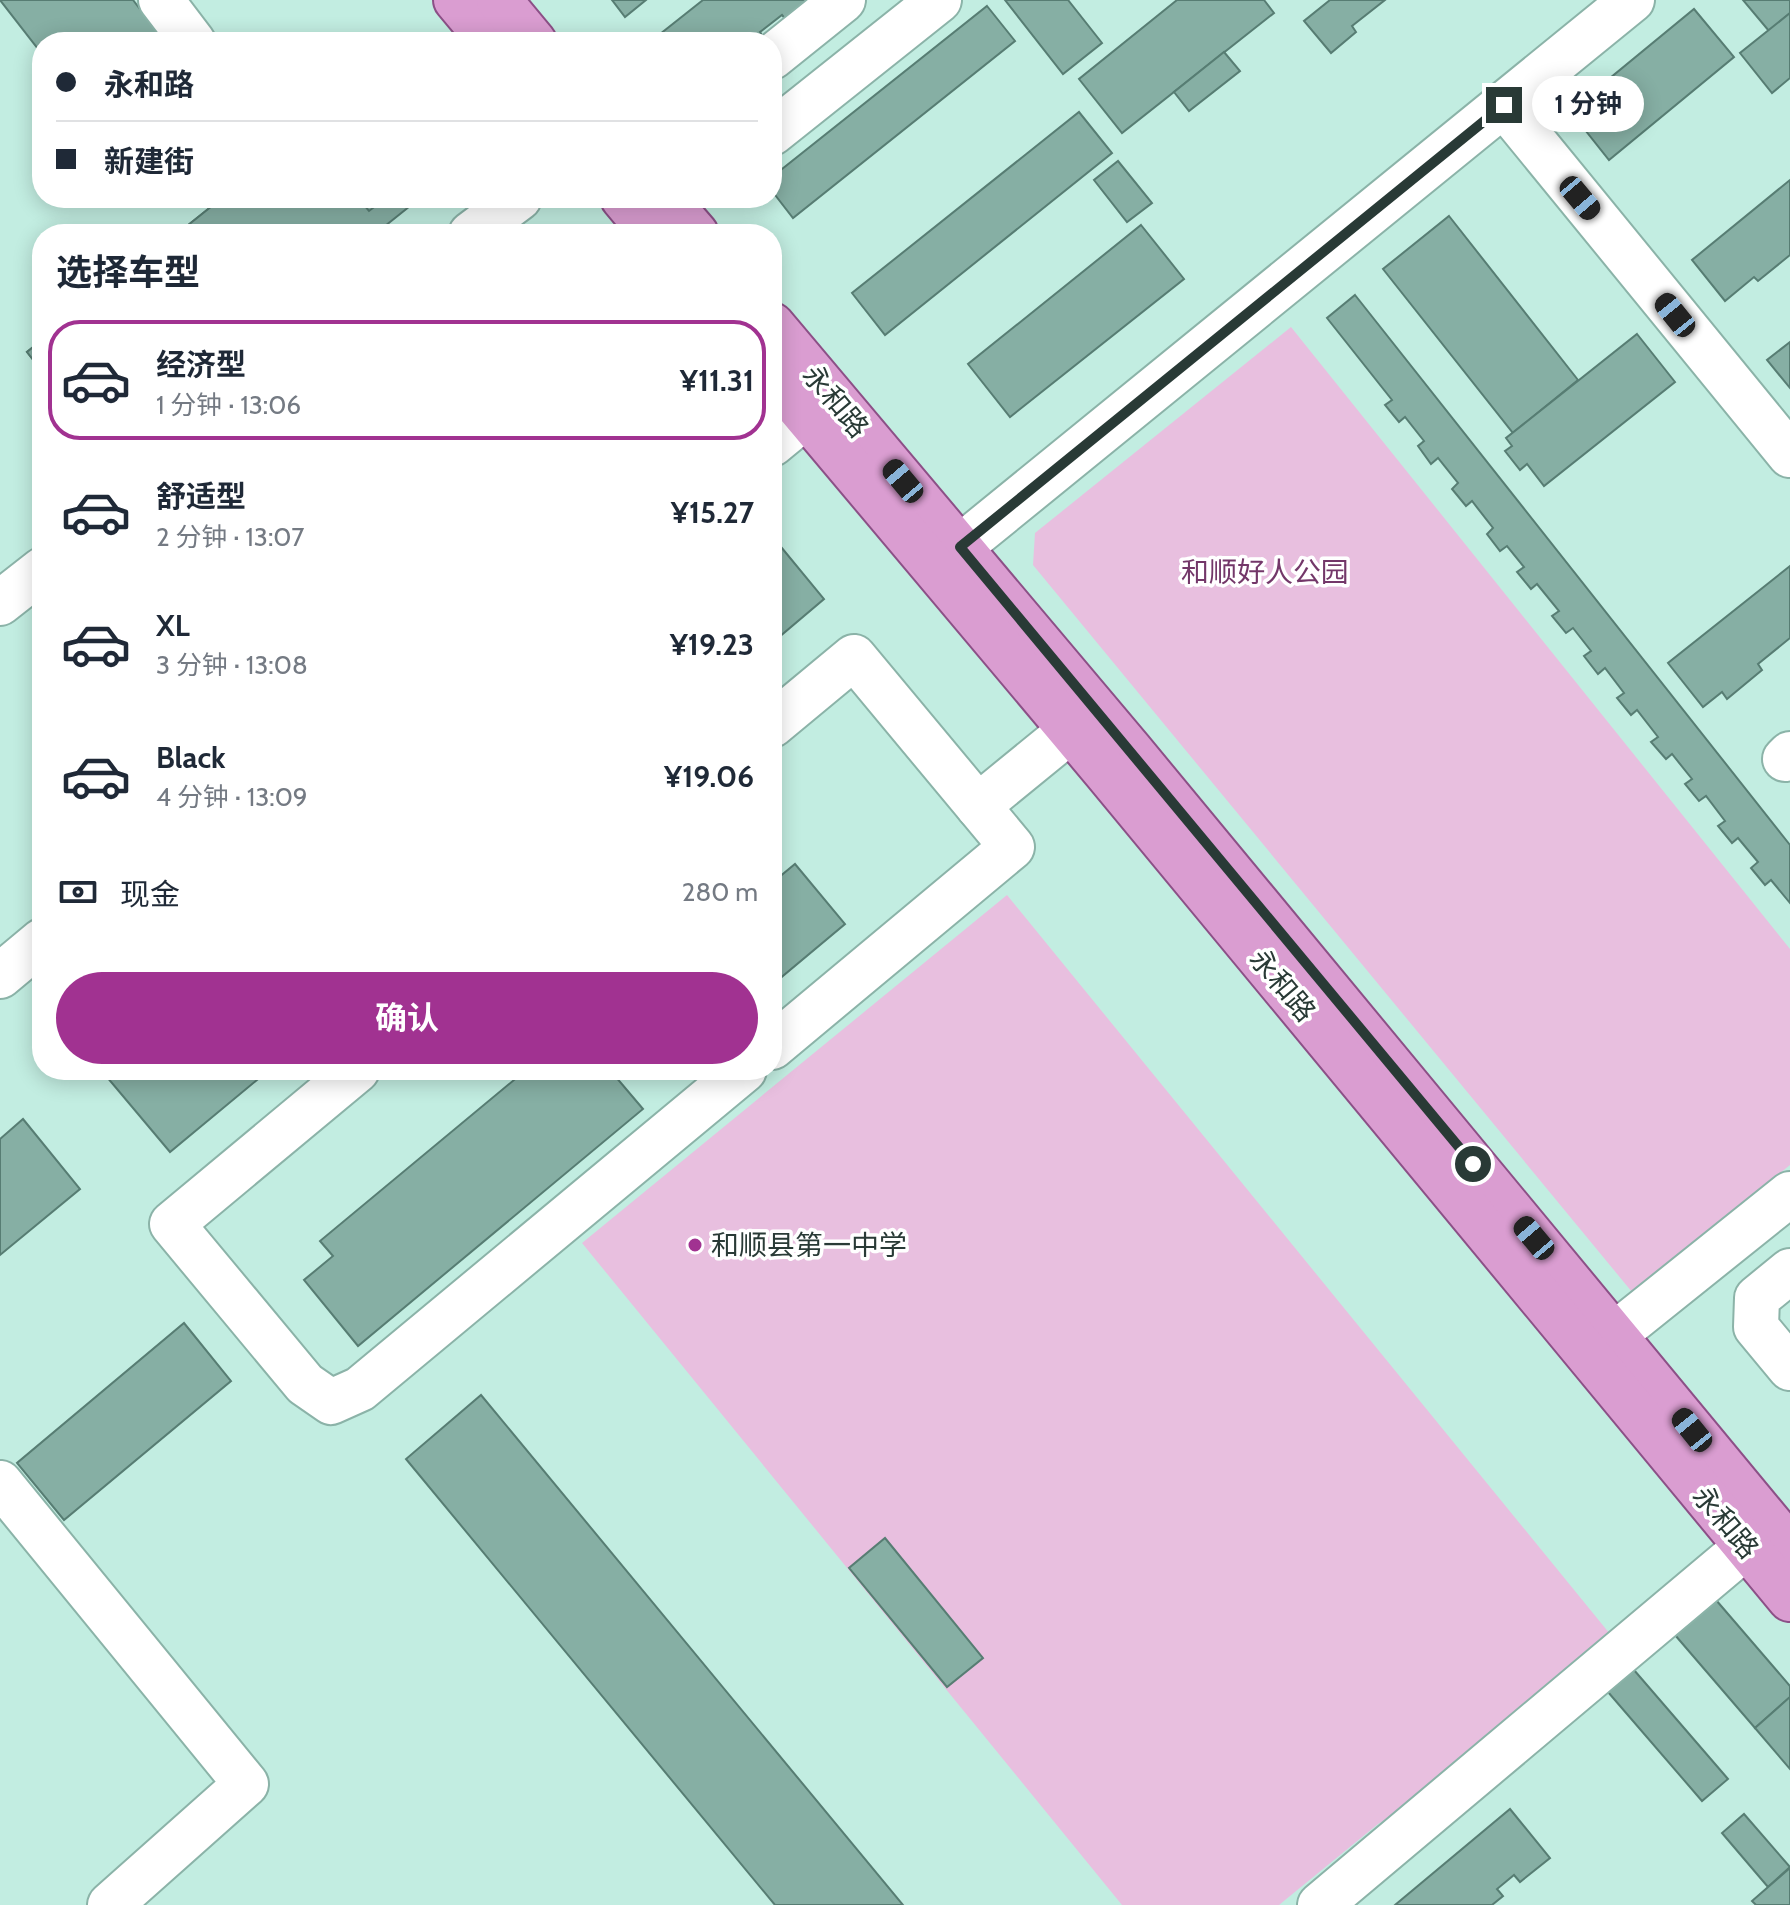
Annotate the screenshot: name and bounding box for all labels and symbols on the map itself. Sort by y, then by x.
callout: 1 分钟 [1532,77,1644,133]
route end [1486,87,1522,123]
car [1555,172,1605,224]
car [1651,289,1699,341]
street label: 永和路 [796,358,876,444]
car [878,455,928,507]
park label: 和顺好人公园 [1181,555,1349,589]
street label: 永和路 [1243,942,1323,1028]
route start [1455,1146,1491,1182]
car [1509,1212,1559,1264]
place label: 和顺县第一中学 [711,1228,907,1262]
marker: 和顺县第一中学 [686,1236,704,1254]
car [1668,1404,1716,1456]
street label: 永和路 [1686,1479,1766,1565]

